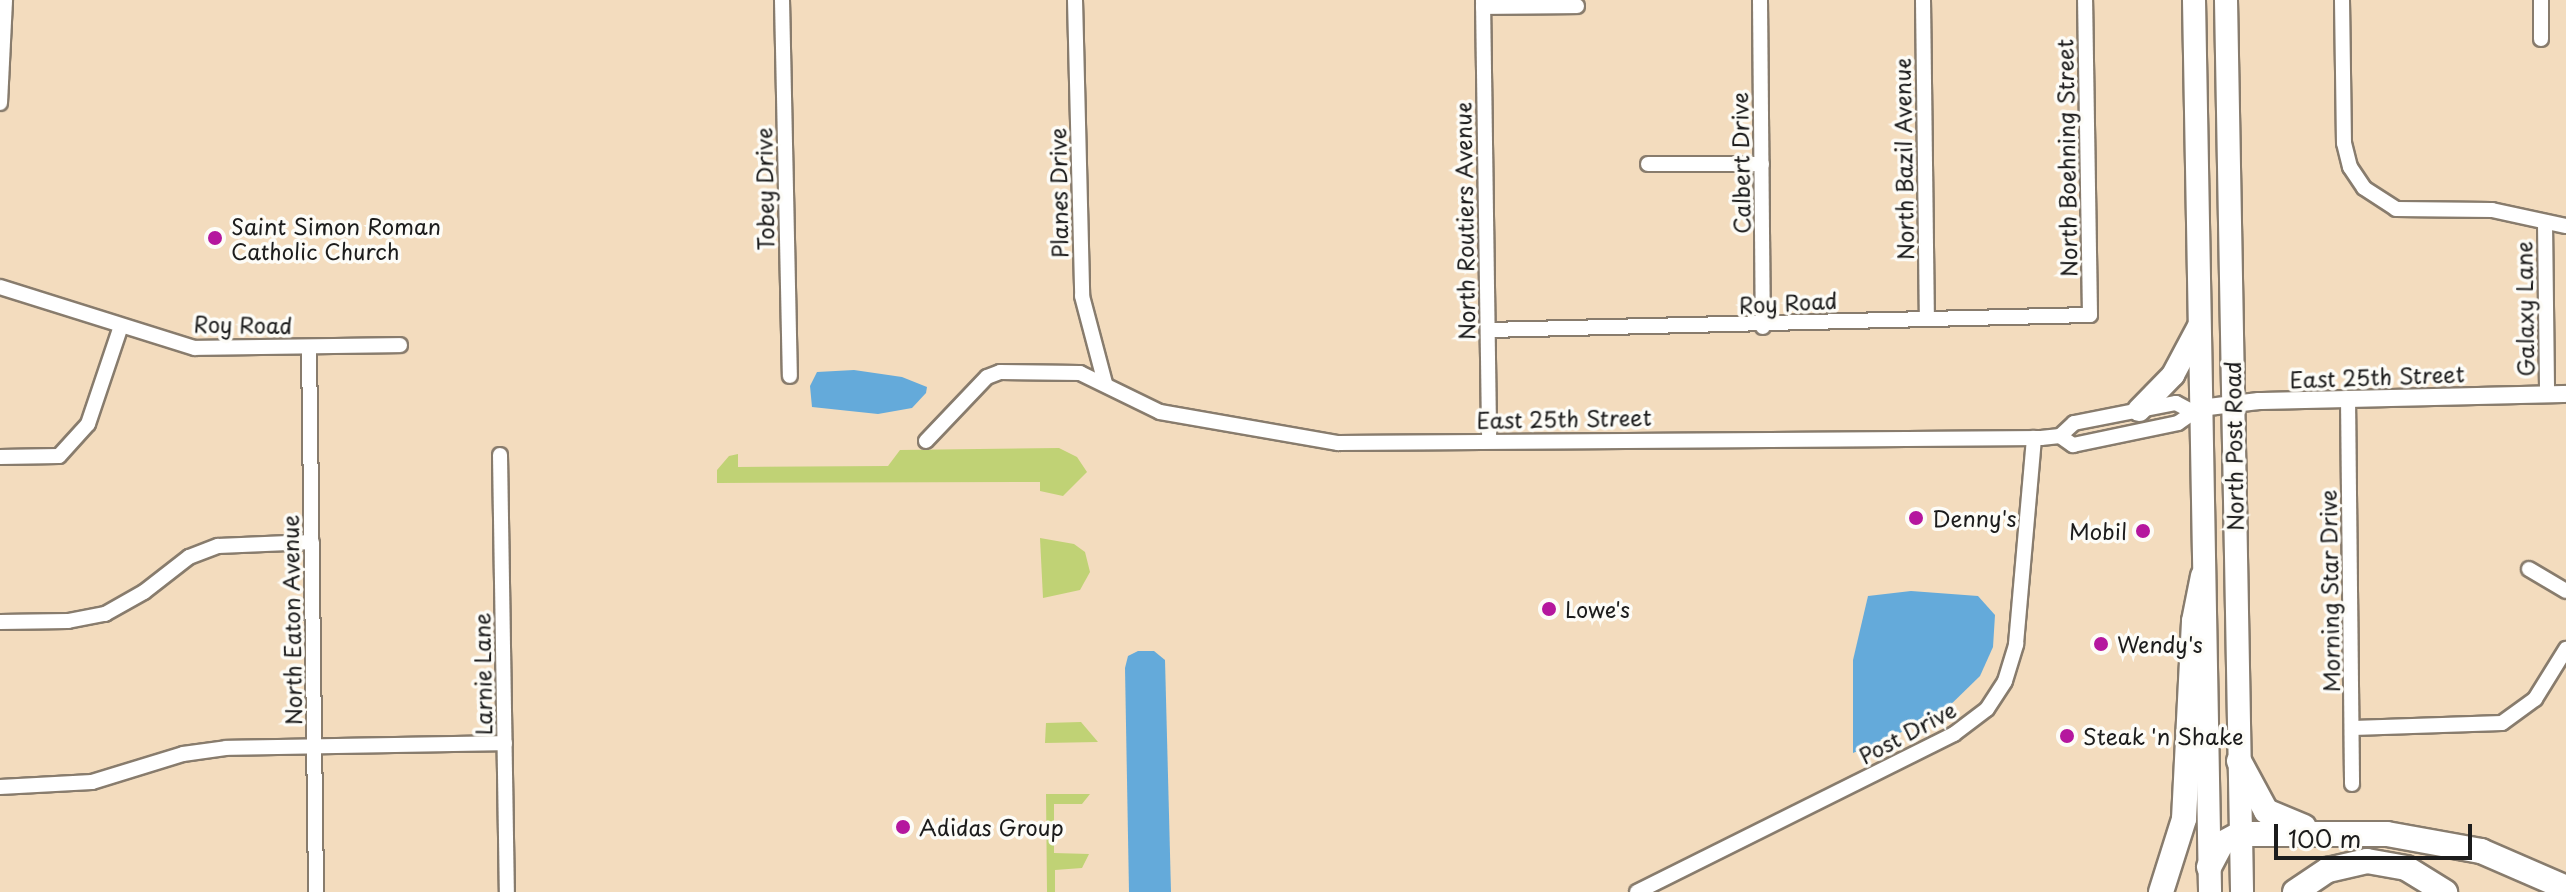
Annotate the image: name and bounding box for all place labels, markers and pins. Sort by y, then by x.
place label: Saint Simon Roman Catholic Church [231,212,439,264]
marker: Saint Simon Roman Catholic Church [206,229,224,247]
place label: Denny's [1932,505,2017,531]
marker: Denny's [1907,509,1925,527]
place label: Mobil [2069,518,2127,544]
marker: Mobil [2134,522,2152,540]
place label: Lowe's [1565,596,1630,622]
marker: Lowe's [1540,600,1558,618]
place label: Wendy's [2117,631,2203,657]
marker: Wendy's [2092,635,2110,653]
place label: Steak 'n Shake [2083,723,2244,749]
marker: Steak 'n Shake [2058,727,2076,745]
place label: Adidas Group [919,814,1065,840]
marker: Adidas Group [894,818,912,836]

